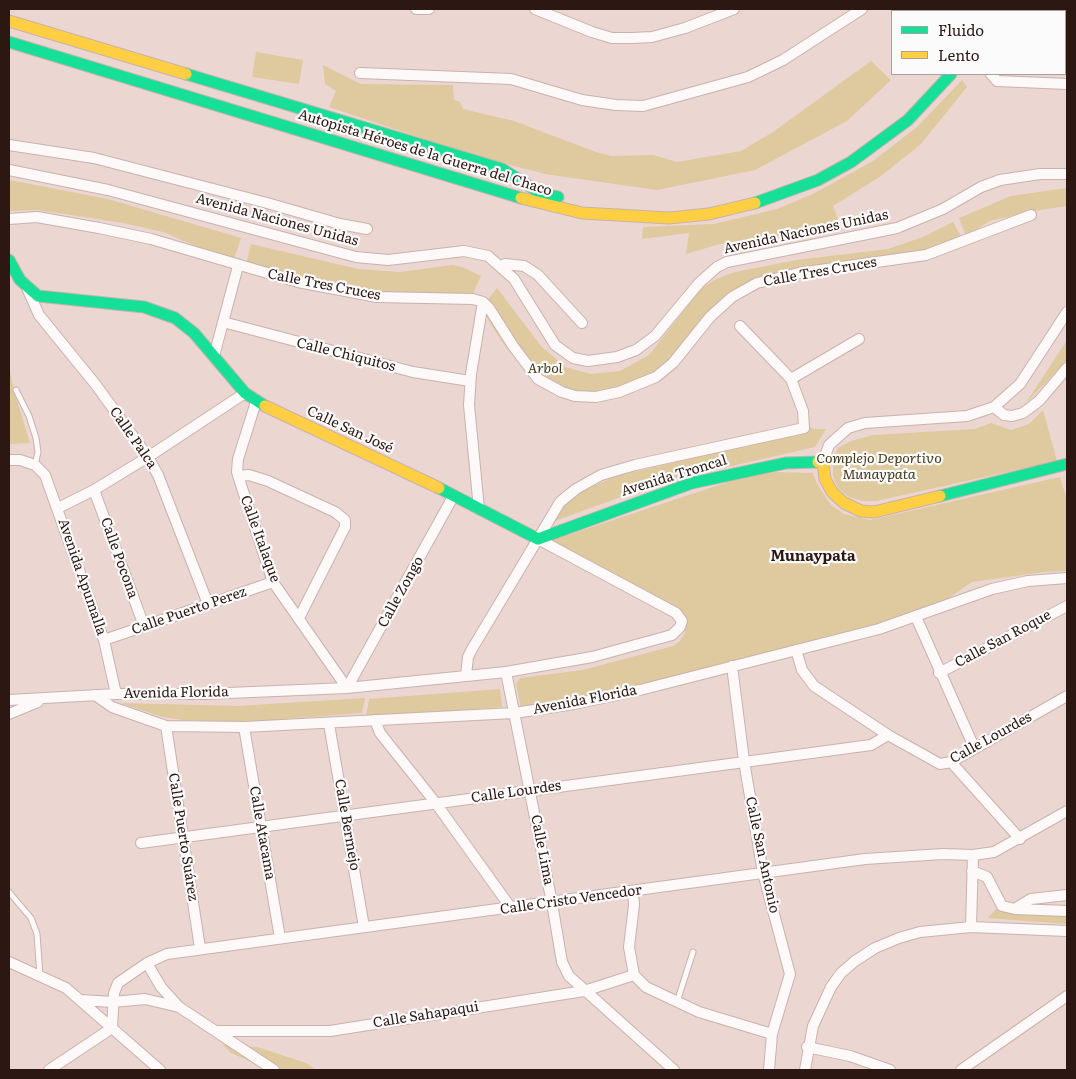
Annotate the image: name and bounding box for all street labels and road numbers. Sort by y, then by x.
street label: Autopista Héroes de la Guerra del Chaco [296,106,554,200]
street label: Avenida Naciones Unidas [194,190,360,250]
street label: Avenida Naciones Unidas [722,206,890,258]
street label: Calle Tres Cruces [762,254,878,290]
street label: Calle Tres Cruces [266,266,382,304]
street label: Calle Chiquitos [295,335,397,375]
street label: Calle San José [304,403,396,457]
street label: Calle Palca [106,404,160,472]
street label: Avenida Troncal [619,452,729,500]
street label: Calle Italaque [236,493,284,585]
street label: Calle Pocona [97,515,141,601]
street label: Avenida Apumalla [54,516,110,638]
street label: Calle Zongo [375,553,427,631]
street label: Calle Puerto Perez [129,583,249,639]
street label: Calle San Roque [952,607,1054,671]
street label: Avenida Florida [532,682,638,718]
street label: Avenida Florida [123,684,229,702]
street label: Calle Lourdes [947,709,1035,767]
street label: Calle Puerto Suárez [165,772,201,902]
street label: Calle Lourdes [470,777,562,807]
street label: Calle Bermejo [331,778,363,872]
street label: Calle Atacama [246,785,278,881]
street label: Calle San Antonio [741,795,783,915]
street label: Calle Lima [527,813,557,887]
street label: Calle Cristo Vencedor [499,882,643,918]
street label: Calle Sahapaqui [372,998,480,1032]

